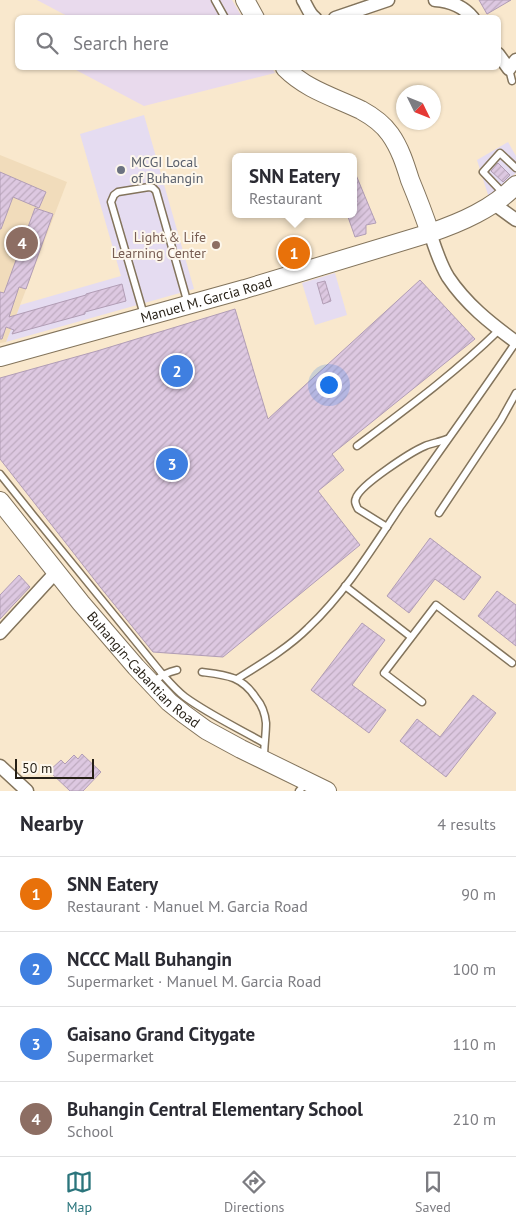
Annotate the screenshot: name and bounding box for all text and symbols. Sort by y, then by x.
search box [15,15,501,70]
icon: search [33,29,61,57]
text: Search here [73,31,169,55]
north arrow [396,85,441,130]
place label: MCGI Local of Buhangin [131,153,203,187]
popup [232,153,357,218]
marker: MCGI Local of Buhangin [115,164,127,176]
text: SNN Eatery [249,164,340,188]
text: Restaurant [249,188,322,208]
pin: 4 [6,224,38,262]
place label: Light & Life Learning Center [112,228,206,262]
pin: 1 [278,234,310,272]
marker: Light & Life Learning Center [210,239,222,251]
street label: Manuel M. Garcia Road [138,272,274,327]
pin: 2 [161,352,193,390]
your location [316,372,342,398]
pin: 3 [156,445,188,483]
street label: Buhangin-Cabantian Road [83,608,204,732]
scale bar [15,756,94,779]
text: 50 m [22,759,52,777]
text: Nearby [20,810,83,837]
text: 4 results [437,814,496,834]
text: SNN Eatery [67,872,158,896]
text: 1 [31,884,41,904]
text: 90 m [461,884,496,904]
text: Restaurant · Manuel M. Garcia Road [67,896,308,916]
text: NCCC Mall Buhangin [67,947,232,971]
text: 2 [31,959,41,979]
text: 100 m [453,959,496,979]
text: Supermarket · Manuel M. Garcia Road [67,971,321,991]
text: Gaisano Grand Citygate [67,1022,255,1046]
text: 3 [31,1034,41,1054]
text: 110 m [453,1034,496,1054]
text: Supermarket [67,1046,154,1066]
text: Buhangin Central Elementary School [67,1097,363,1121]
text: 4 [31,1109,41,1129]
text: 210 m [453,1109,496,1129]
text: School [67,1121,113,1141]
tab: Map [65,1168,93,1216]
tab: Directions [224,1168,284,1216]
tab: Saved [415,1168,451,1216]

